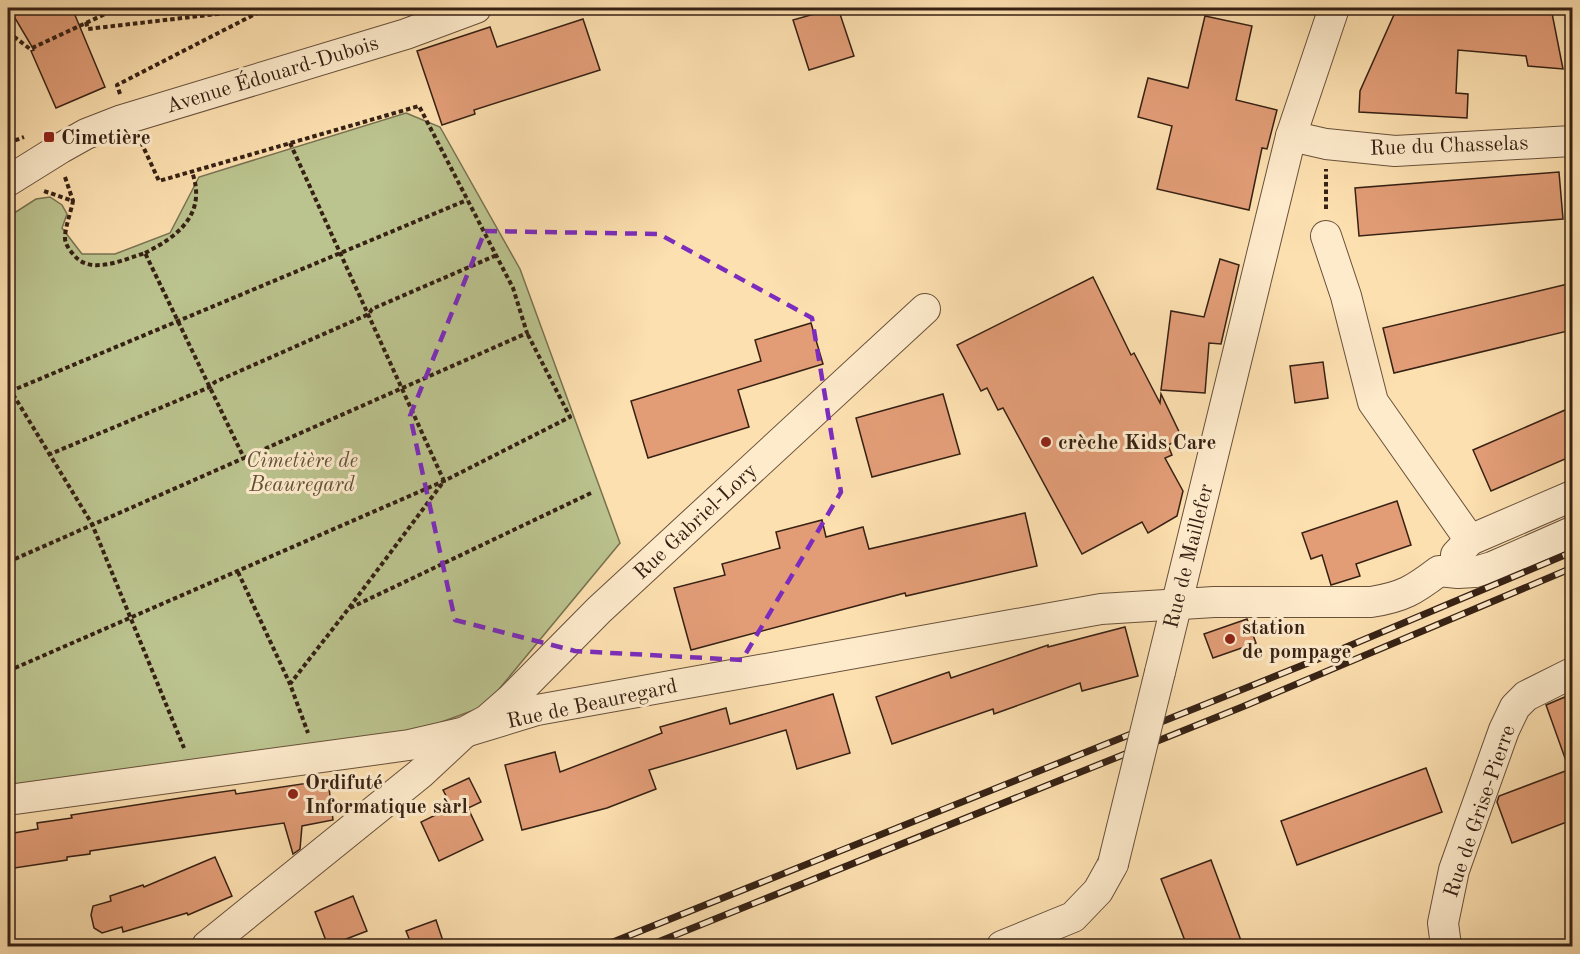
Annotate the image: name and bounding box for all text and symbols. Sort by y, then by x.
street label: Avenue Édouard-Dubois [163,29,381,118]
place label: Cimetière [61,128,151,149]
marker: Cimetière [42,130,56,144]
street label: Rue du Chasselas [1369,133,1529,160]
place label: crèche Kids Care [1058,433,1216,454]
marker: crèche Kids Care [1039,435,1053,449]
park label: Cimetière de Beauregard [246,451,358,496]
street label: Rue Gabriel-Lory [630,460,762,584]
street label: Rue de Maillefer [1161,482,1218,631]
place label: station de pompage [1242,618,1352,663]
marker: station de pompage [1223,632,1237,646]
street label: Rue de Beauregard [505,676,679,733]
street label: Rue de Grise-Pierre [1441,723,1520,900]
place label: Ordifuté Informatique sàrl [305,773,468,818]
marker: Ordifuté Informatique sàrl [286,787,300,801]

